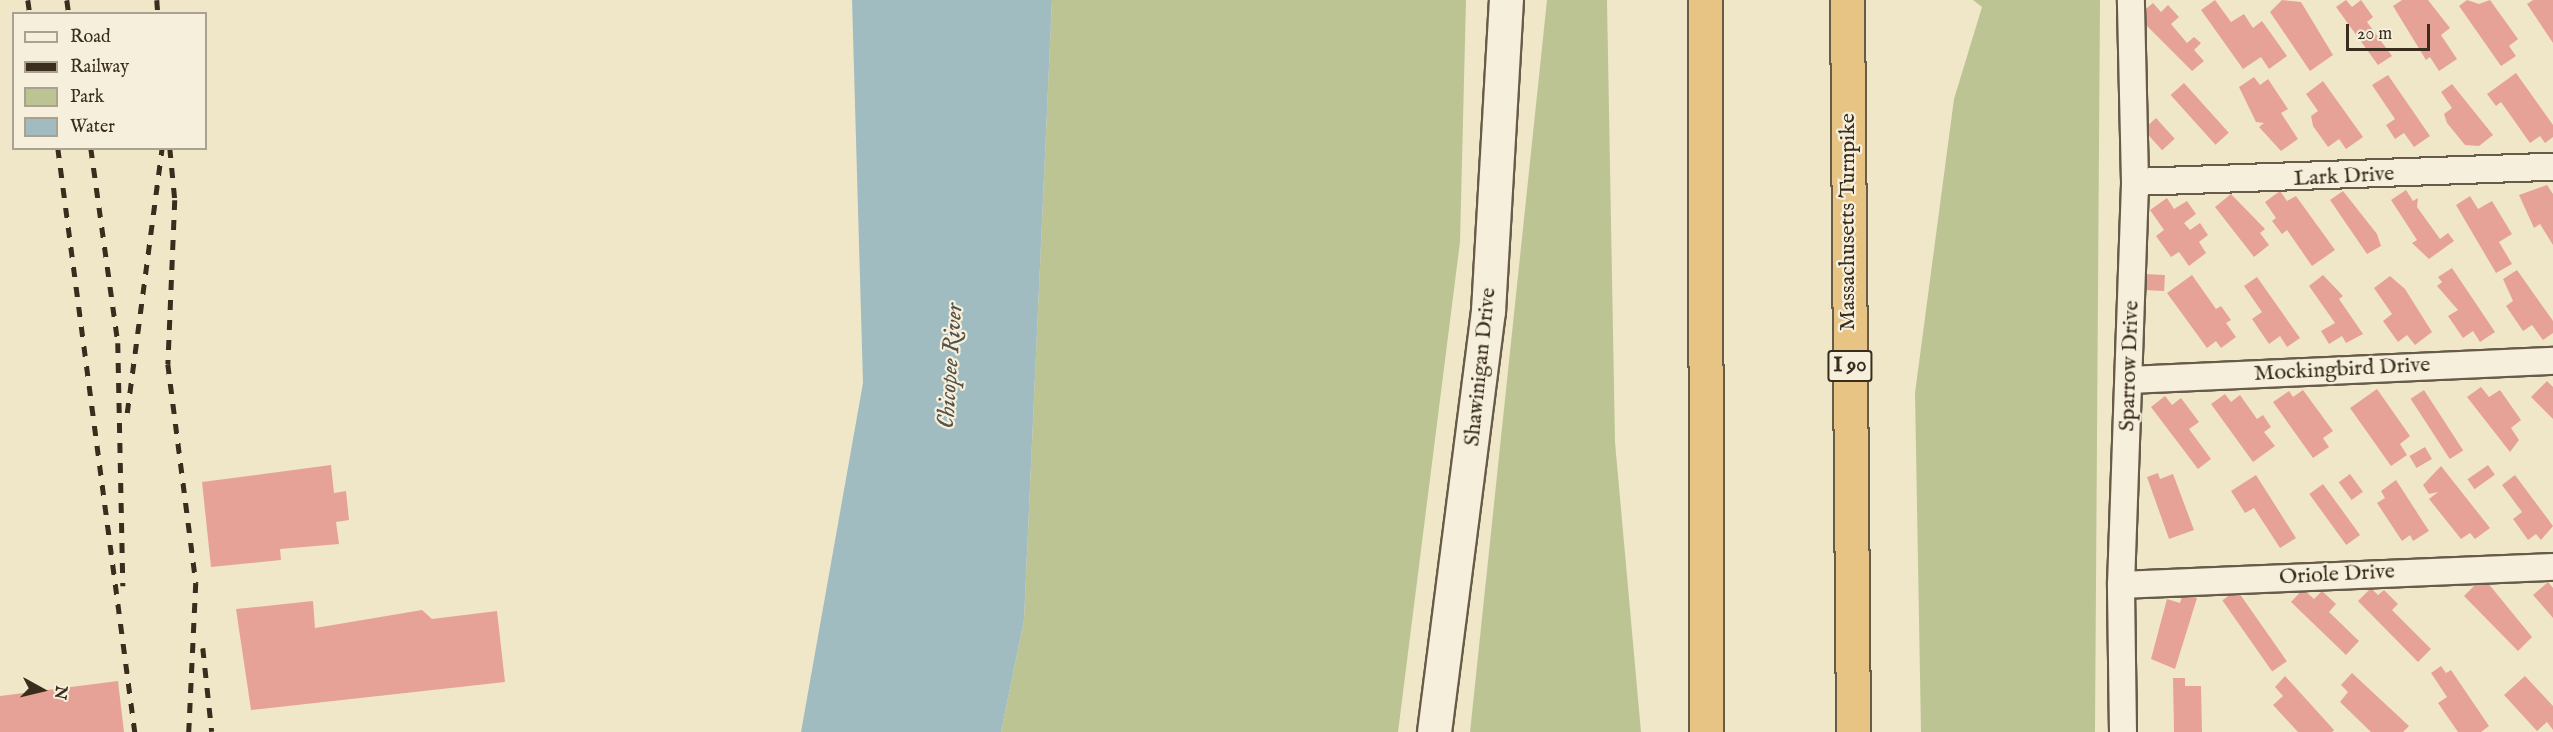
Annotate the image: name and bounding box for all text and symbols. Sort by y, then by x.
legend [12,12,207,150]
scale bar [2349,12,2433,50]
text: 20 m [2357,23,2392,46]
text: Road [70,26,111,49]
text: Railway [70,56,129,79]
text: Park [70,86,104,109]
street label: Massachusetts Turnpike [1836,113,1862,331]
text: Water [70,116,115,139]
street label: Lark Drive [2293,161,2395,193]
street label: Shawinigan Drive [1460,286,1502,448]
street label: Sparrow Drive [2115,300,2145,432]
water label: Chicopee River [932,302,970,430]
road number: I 90 [1826,348,1874,384]
street label: Mockingbird Drive [2253,352,2431,388]
street label: Oriole Drive [2278,559,2396,591]
north arrow [12,660,72,720]
text: N [49,684,71,701]

